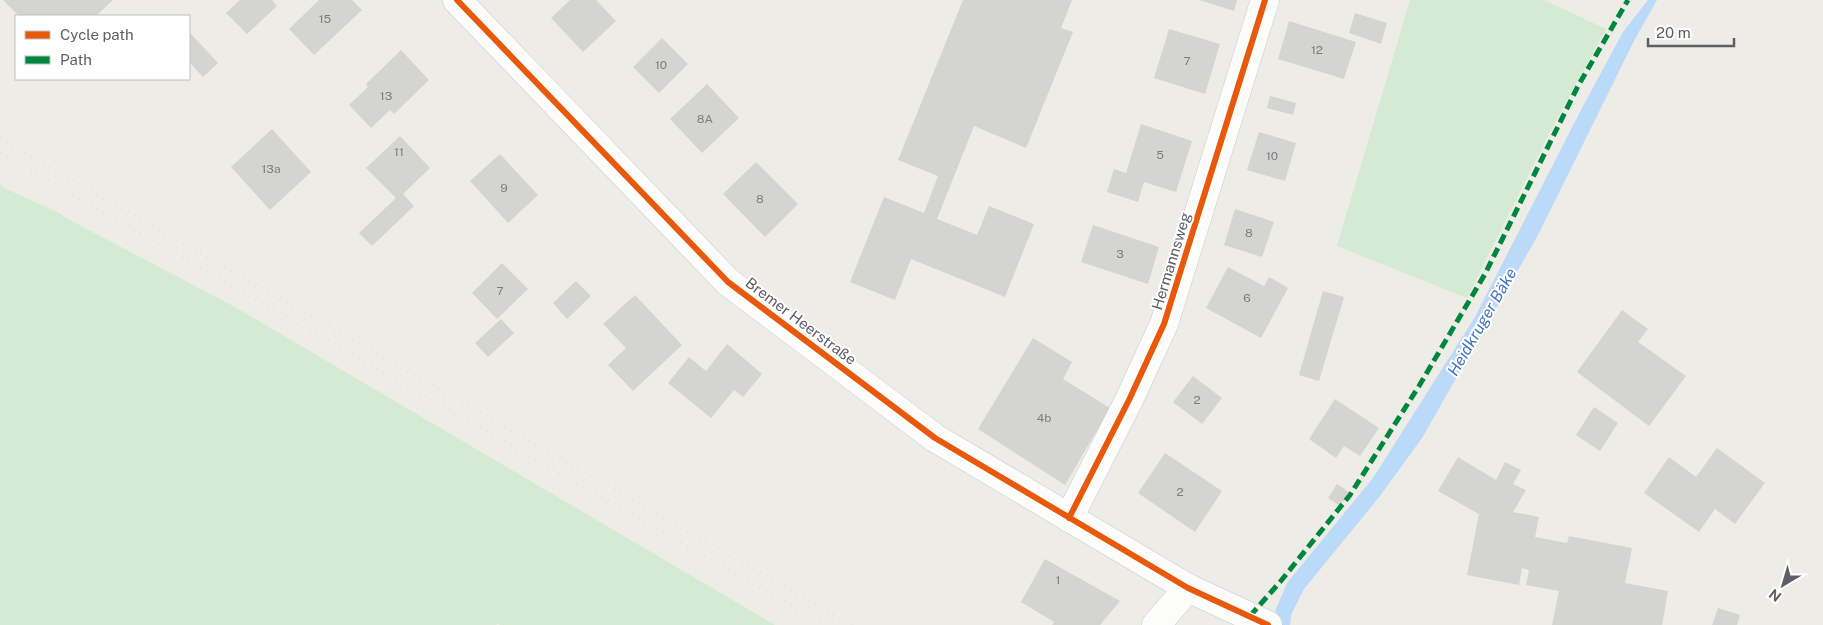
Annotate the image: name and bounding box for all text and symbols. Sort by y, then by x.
house number: 15 [319,12,332,26]
legend [15,15,190,80]
scale bar [1648,15,1734,47]
text: 20 m [1656,24,1691,41]
text: Cycle path [60,26,134,43]
house number: 12 [1311,43,1323,57]
text: Path [60,51,92,68]
house number: 7 [1183,54,1191,68]
house number: 10 [655,58,667,72]
house number: 13 [380,89,392,103]
house number: 8A [697,112,714,126]
house number: 11 [394,145,404,159]
house number: 5 [1156,148,1164,162]
house number: 10 [1266,149,1278,163]
house number: 13a [261,162,281,176]
house number: 9 [500,181,508,195]
house number: 8 [756,192,764,206]
street label: Hermannsweg [1148,210,1194,312]
house number: 8 [1245,226,1253,240]
house number: 3 [1116,247,1124,261]
water label: Heidkruger Bäke [1443,264,1521,379]
street label: Bremer Heerstraße [742,274,860,368]
house number: 7 [496,284,504,298]
house number: 6 [1243,291,1251,305]
house number: 2 [1193,393,1201,407]
house number: 4b [1037,411,1051,425]
house number: 2 [1176,485,1184,499]
north arrow [1758,560,1808,610]
house number: 1 [1056,573,1060,587]
text: N [1766,586,1784,605]

